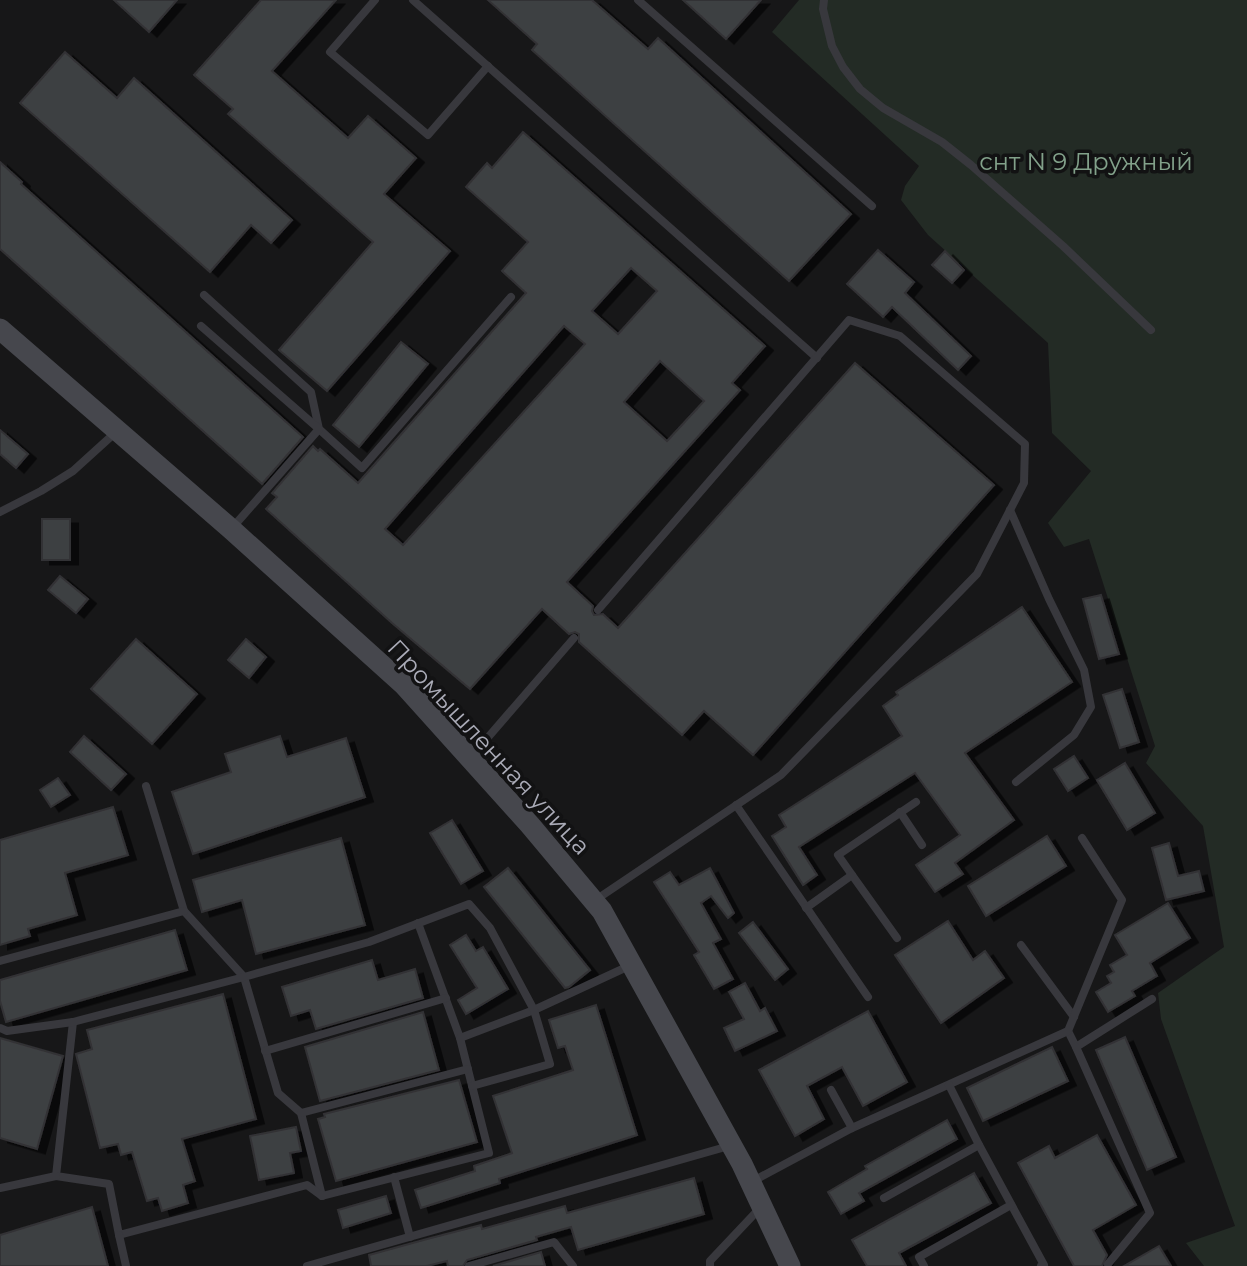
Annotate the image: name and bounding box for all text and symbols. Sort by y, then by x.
park label: снт N 9 Дружный [979,147,1193,176]
street label: Промышленная улица [382,633,596,861]

